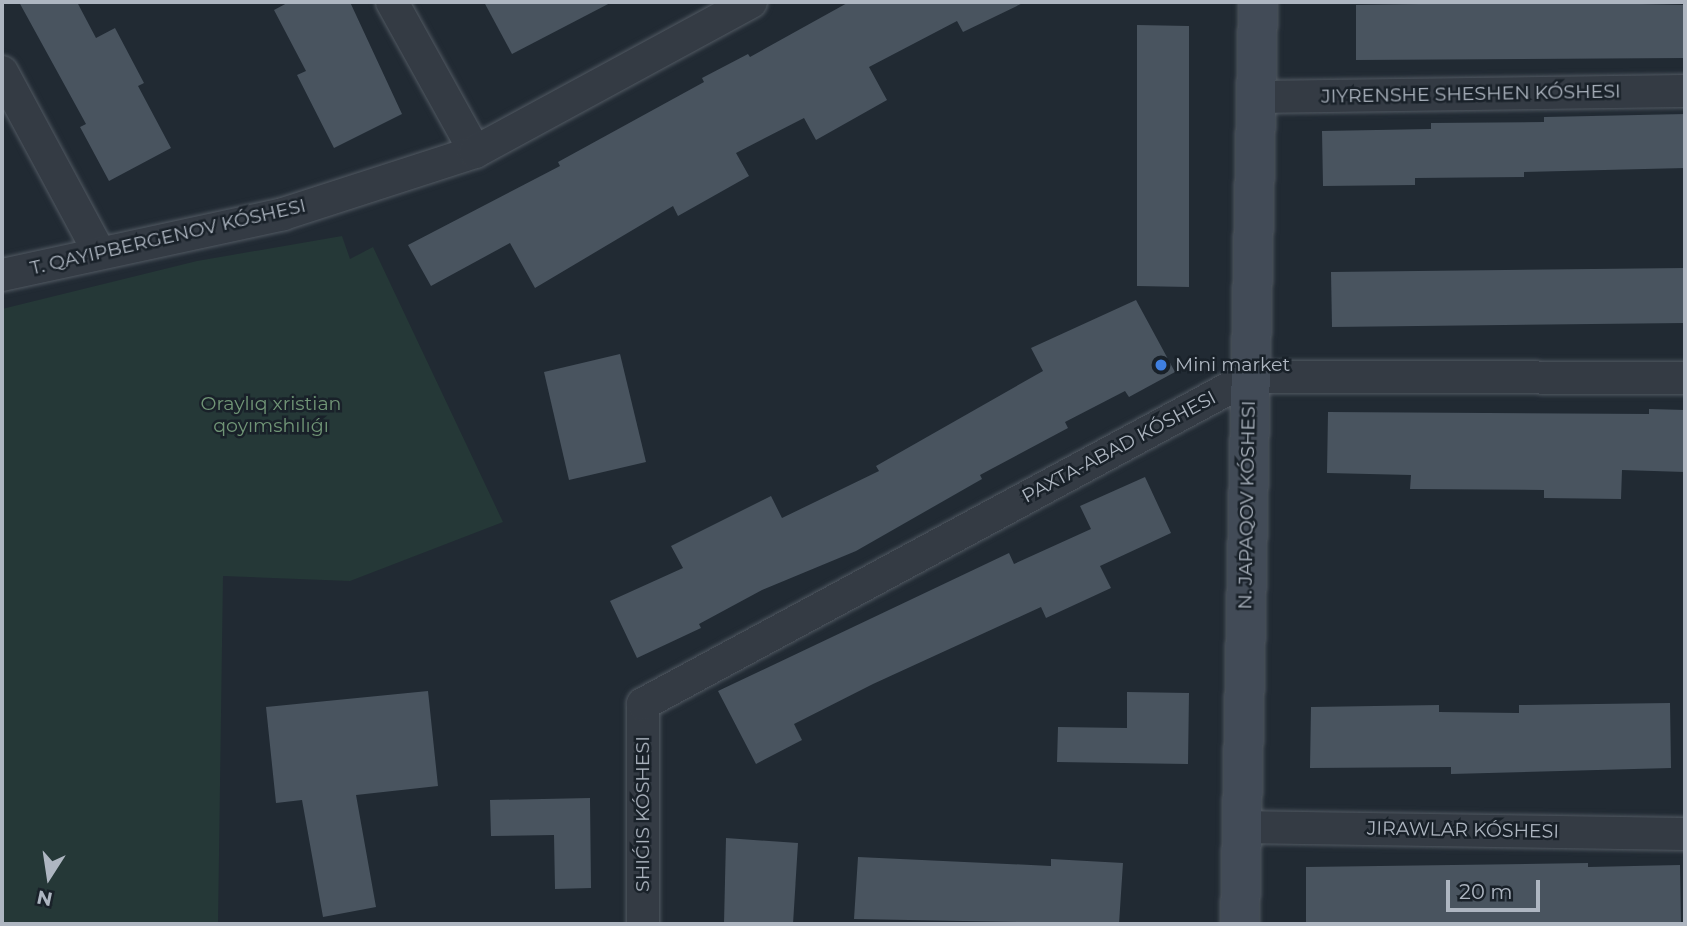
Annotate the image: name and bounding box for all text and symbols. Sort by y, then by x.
street label: JIYRENSHE SHESHEN KÓSHESI [1321,80,1621,108]
street label: T. QAYIPBERGENOV KÓSHESI [28,194,308,280]
place label: Mini market [1175,354,1290,376]
marker: Mini market [1153,357,1169,373]
street label: PAXTA-ABAD KÓSHESI [1018,386,1220,508]
park label: Oraylıq xristian qoyımshılıǵı [201,393,341,437]
street label: N. JAPAQOV KÓSHESI [1234,400,1260,610]
street label: SHIǴIS KÓSHESI [632,736,654,892]
street label: JIRAWLAR KÓSHESI [1367,817,1559,843]
north arrow [14,842,84,912]
scale bar [1449,866,1544,910]
text: 20 m [1459,879,1513,904]
text: N [35,885,54,911]

